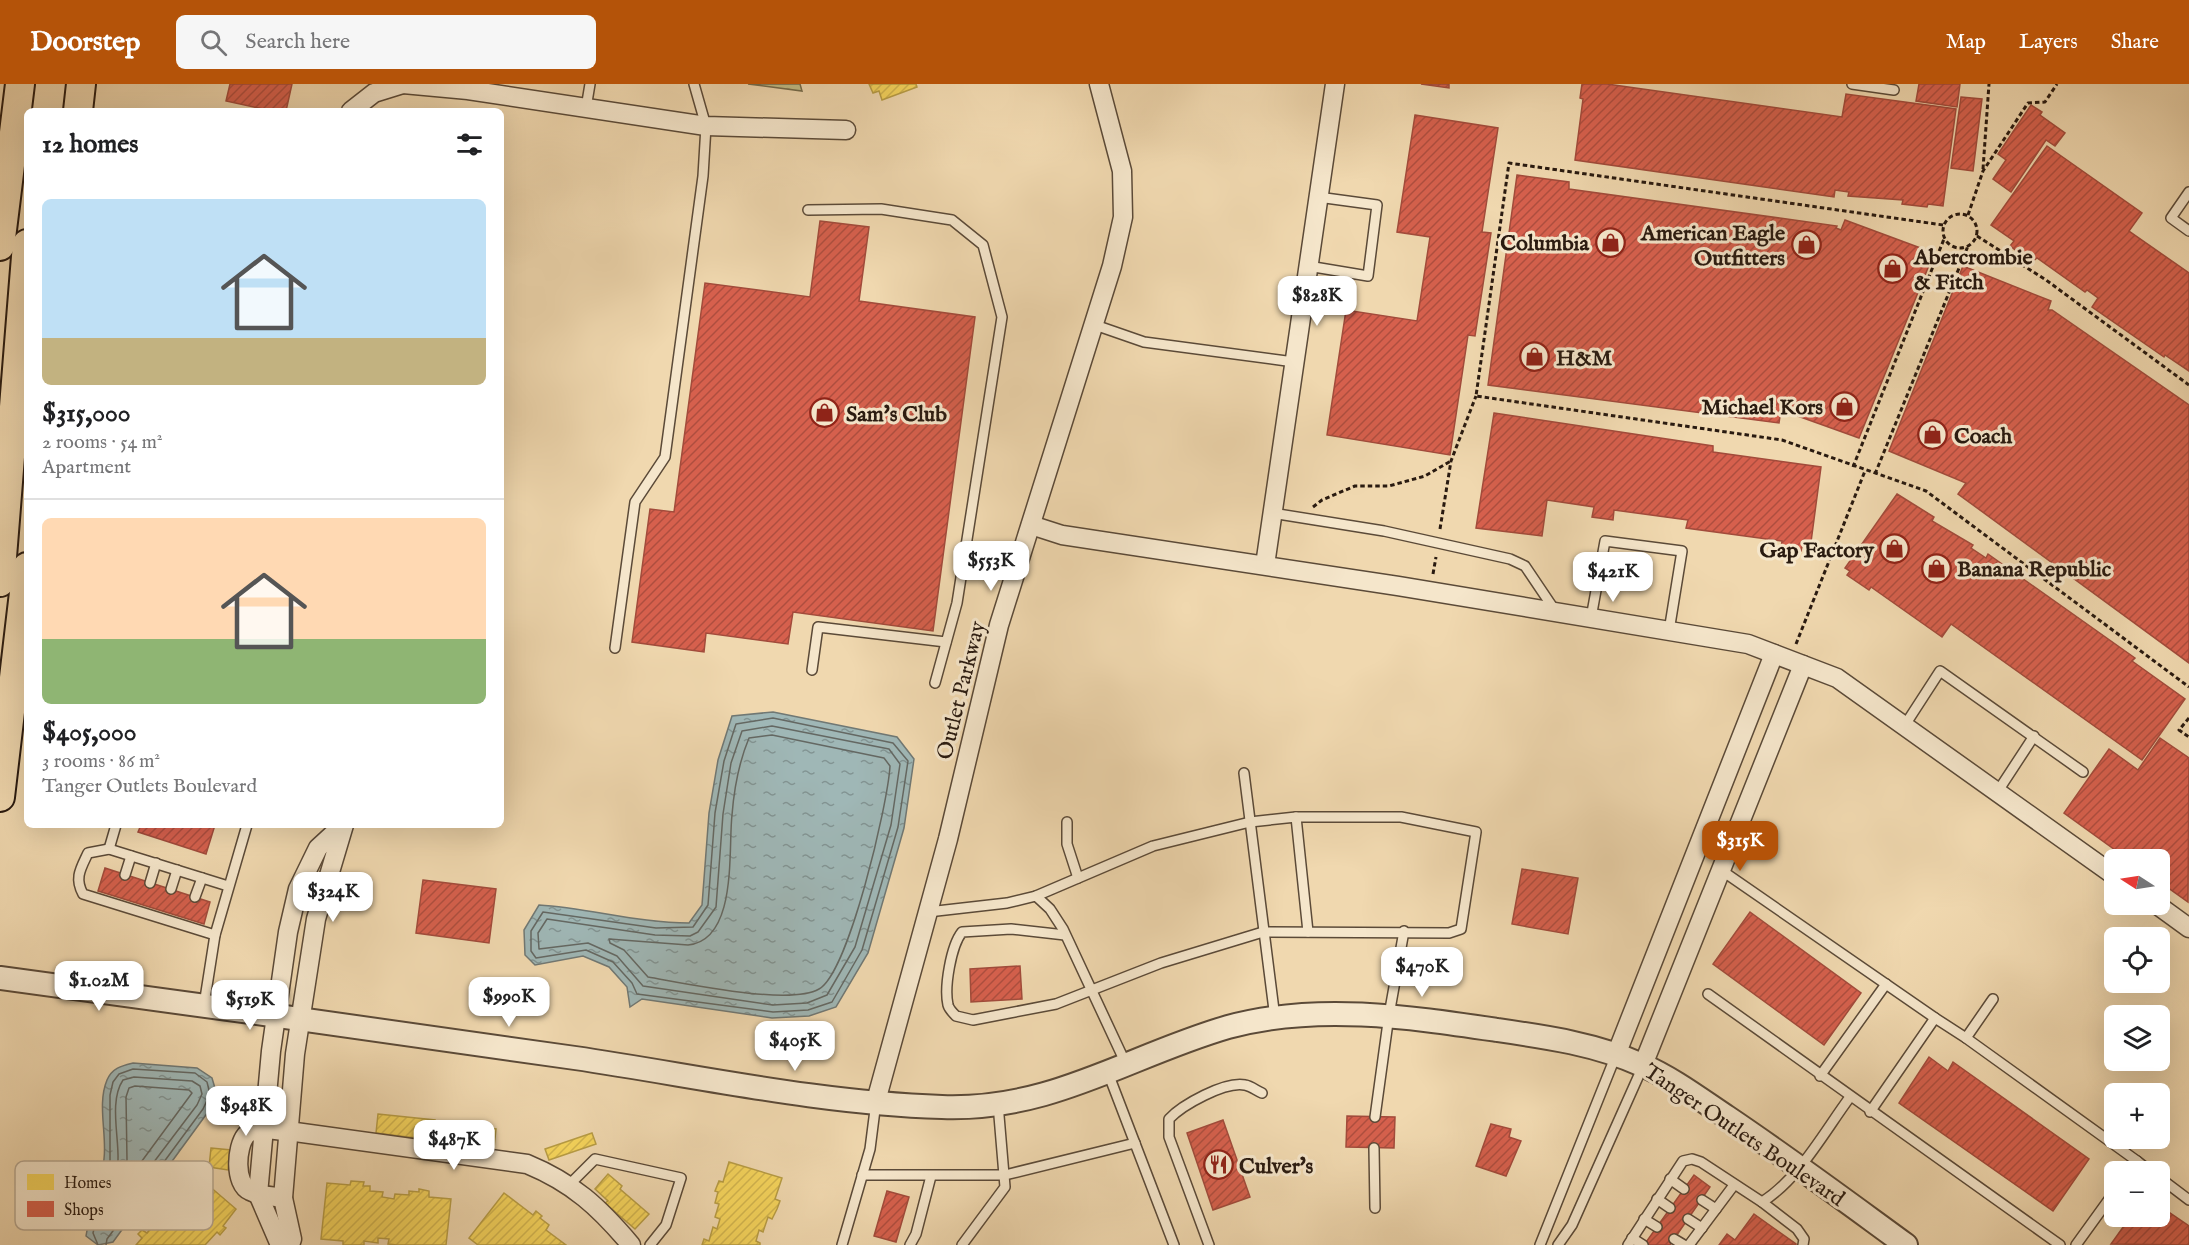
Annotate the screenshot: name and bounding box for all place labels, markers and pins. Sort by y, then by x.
place label: American Eagle Outfitters [1640,220,1785,273]
shop icon: Columbia [1594,226,1626,258]
shop icon: American Eagle Outfitters [1790,229,1822,261]
place label: Columbia [1500,230,1589,258]
place label: Abercrombie & Fitch [1913,244,2033,297]
shop icon: Abercrombie & Fitch [1877,253,1909,285]
pin: $828K [1275,276,1359,327]
shop icon: H&M [1519,341,1551,373]
place label: H&M [1556,345,1612,373]
shop icon: Michael Kors [1828,390,1860,422]
place label: Michael Kors [1701,394,1823,422]
shop icon: Sam's Club [809,397,841,429]
place label: Sam's Club [846,401,947,429]
shop icon: Coach [1917,419,1949,451]
place label: Coach [1954,423,2013,451]
shop icon: Gap Factory [1879,533,1911,565]
place label: Gap Factory [1759,537,1875,565]
pin: $553K [949,541,1033,592]
pin: $421K [1571,552,1655,603]
shop icon: Banana Republic [1920,552,1952,584]
place label: Banana Republic [1957,556,2112,584]
pin: $315K [1698,821,1782,872]
pin: $324K [291,872,375,923]
pin: $470K [1380,947,1464,998]
pin: $1.02M [50,961,148,1012]
pin: $990K [467,977,551,1028]
pin: $519K [208,980,292,1031]
pin: $405K [753,1021,837,1072]
pin: $948K [204,1086,288,1137]
pin: $487K [412,1120,496,1171]
restaurant icon: Culver's [1202,1149,1234,1181]
place label: Culver's [1239,1153,1314,1181]

